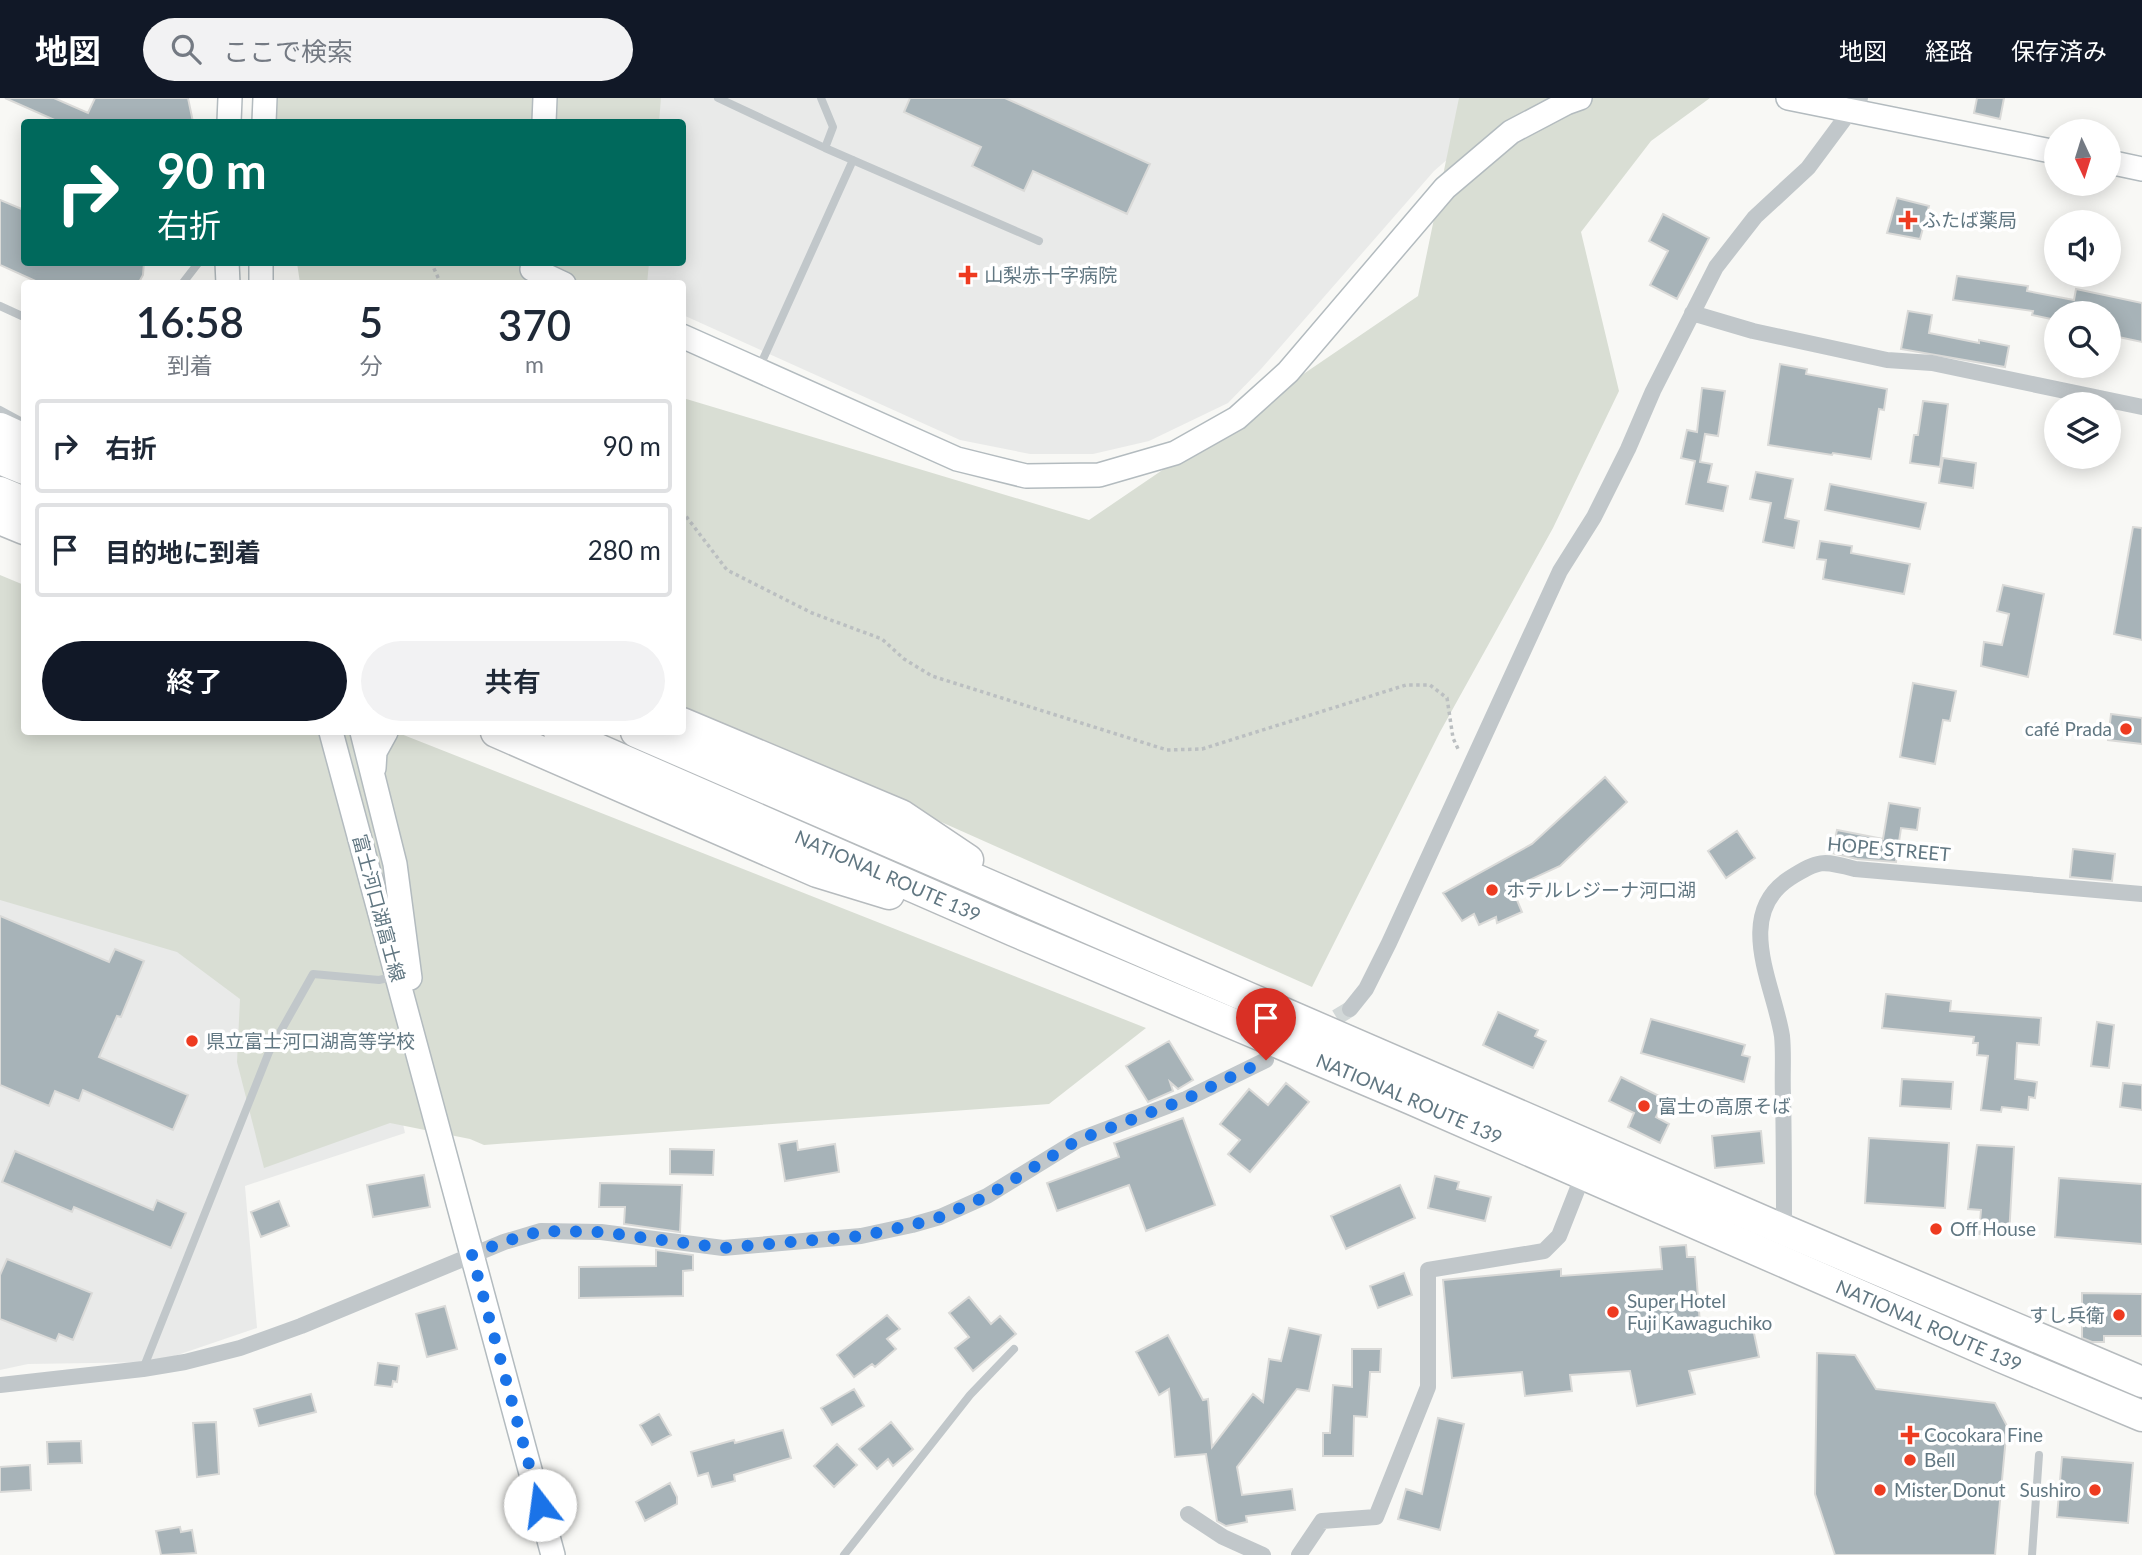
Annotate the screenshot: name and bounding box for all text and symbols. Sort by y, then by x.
search box [143,18,633,81]
text: 地図 [35,30,101,70]
icon: search [167,30,205,68]
text: ここで検索 [223,35,353,67]
text: 地図 [1839,36,1887,65]
text: 経路 [1925,36,1973,65]
text: 保存済み [2011,36,2107,65]
north arrow [2044,119,2121,196]
map controls [2044,119,2121,469]
text: 90 m [157,141,267,199]
icon: right [42,147,133,238]
text: 右折 [157,205,221,244]
place label: ふたば薬局 [1922,208,2017,231]
button: sound [2044,210,2121,287]
marker: ふたば薬局 [1900,212,1916,228]
place label: 山梨赤十字病院 [984,263,1117,286]
marker: 山梨赤十字病院 [958,265,978,285]
text: 16:58 [136,297,244,347]
text: 5 [359,297,383,347]
text: 370 [498,300,571,350]
button: search [2044,301,2121,378]
text: m [525,350,544,378]
text: 到着 [167,351,213,379]
text: 分 [359,351,382,379]
button: layers [2044,392,2121,469]
icon: right [46,427,84,465]
text: 90 m [603,430,661,462]
text: 右折 [105,432,157,464]
icon: arrive [46,531,84,569]
text: 280 m [588,534,661,566]
text: 目的地に到着 [105,536,261,568]
button: 終了 [42,641,347,721]
button: 共有 [361,641,665,721]
place label: café Prada [2025,717,2112,740]
marker: café Prada [2118,721,2134,737]
street label: NATIONAL ROUTE 139 [792,825,985,926]
street label: 富士河口湖富士線 [349,831,410,984]
street label: HOPE STREET [1826,832,1952,865]
place label: ホテルレジーナ河口湖 [1506,878,1696,901]
marker: ホテルレジーナ河口湖 [1484,882,1500,898]
pin [1236,988,1296,1060]
icon: arrive [1247,999,1285,1037]
place label: 県立富士河口湖高等学校 [206,1029,415,1052]
marker: 県立富士河口湖高等学校 [184,1033,200,1049]
street label: NATIONAL ROUTE 139 [1313,1048,1506,1149]
place label: 富士の高原そば [1658,1094,1791,1117]
marker: 富士の高原そば [1636,1098,1652,1114]
place label: Off House [1950,1217,2036,1240]
marker: Off House [1928,1221,1944,1237]
street label: NATIONAL ROUTE 139 [1833,1274,2026,1375]
place label: Super Hotel Fuji Kawaguchiko [1627,1289,1772,1334]
place label: すし兵衛 [2029,1303,2105,1326]
marker: Super Hotel Fuji Kawaguchiko [1605,1304,1621,1320]
marker: すし兵衛 [2111,1307,2127,1323]
place label: Cocokara Fine [1924,1423,2043,1446]
marker: Cocokara Fine [1902,1427,1918,1443]
place label: Bell [1924,1448,1955,1471]
marker: Bell [1902,1452,1918,1468]
position arrow [503,1468,577,1542]
place label: Mister Donut [1894,1478,2006,1501]
place label: Sushiro [2020,1478,2081,1501]
marker: Mister Donut [1872,1482,1888,1498]
marker: Sushiro [2087,1482,2103,1498]

